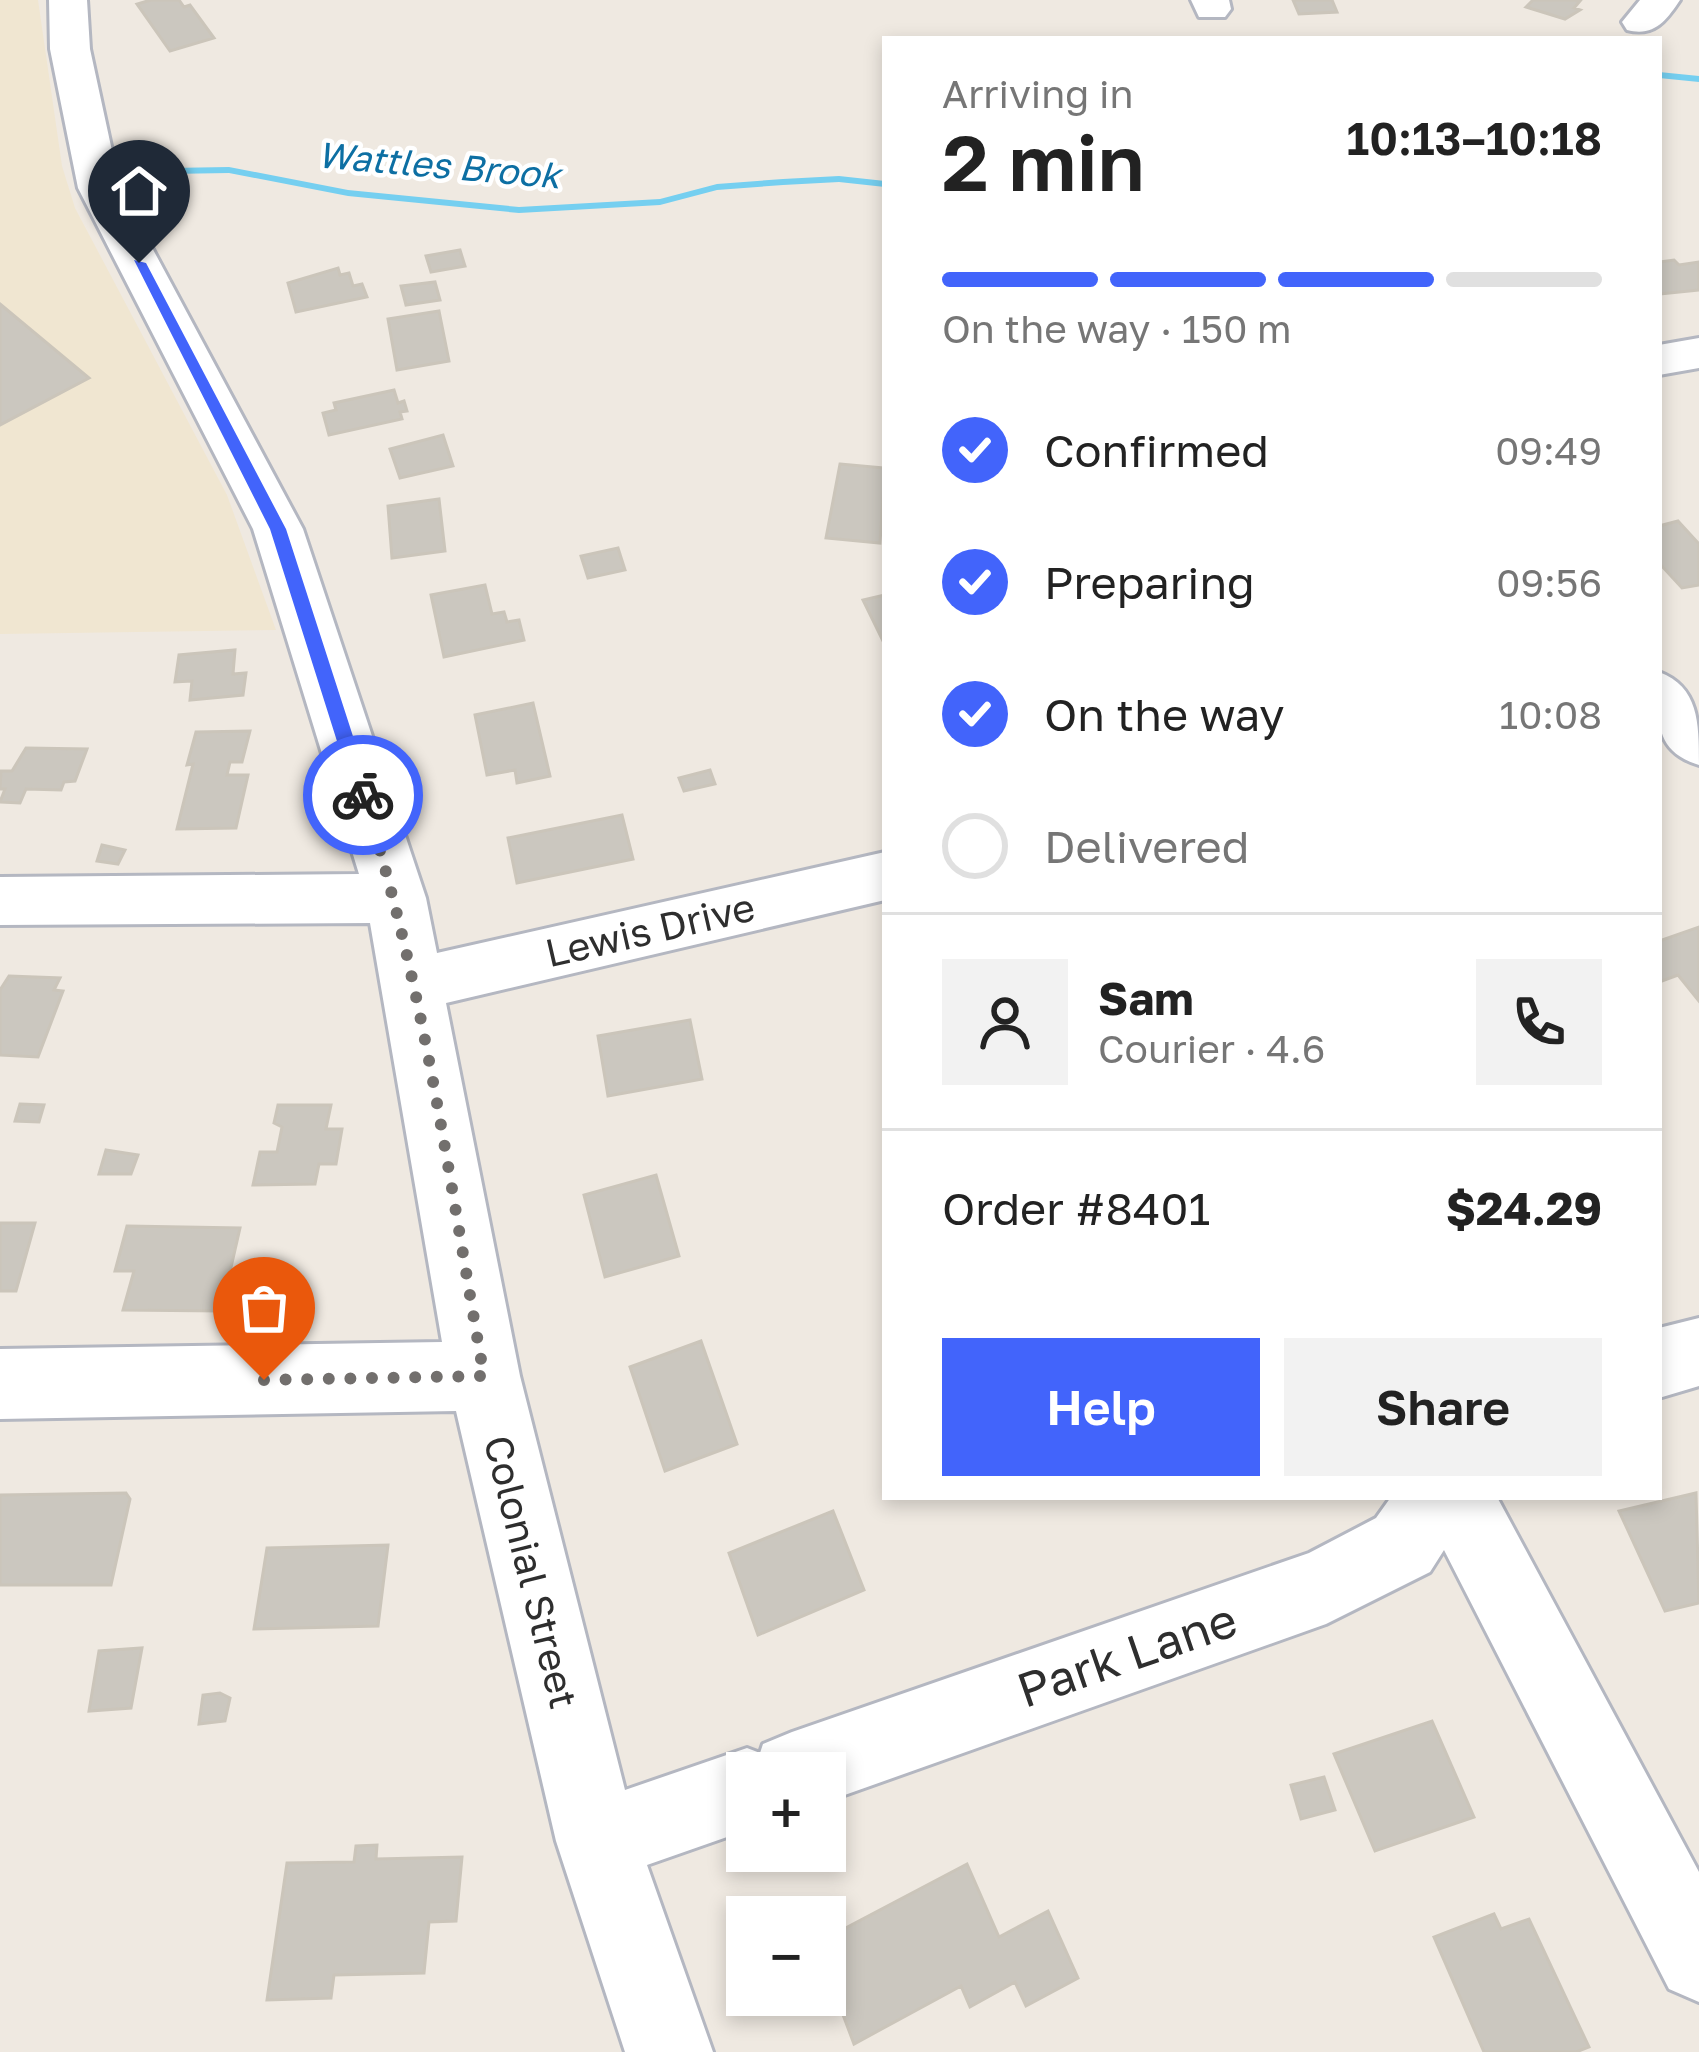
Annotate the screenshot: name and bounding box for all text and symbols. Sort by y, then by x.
text: Arriving in [942,70,1133,117]
text: 10:13–10:18 [1347,111,1602,165]
text: 2 min [942,115,1145,208]
water label: Wattles Brook [316,132,566,197]
pin [88,140,190,263]
icon: home [106,158,172,224]
text: On the way · 150 m [942,305,1292,352]
icon: check [942,417,1008,483]
text: Confirmed [1044,423,1269,477]
text: 09:49 [1495,427,1602,474]
icon: check [942,549,1008,615]
text: Preparing [1044,555,1255,609]
text: 09:56 [1496,559,1602,606]
icon: check [942,681,1008,747]
text: On the way [1044,687,1285,741]
text: 10:08 [1499,691,1602,738]
courier [303,735,423,855]
icon: bike [330,762,396,828]
text: Delivered [1044,819,1249,873]
street label: Lewis Drive [541,883,759,976]
button: person [942,959,1068,1085]
button: phone [1476,959,1602,1085]
text: Sam [1098,971,1194,1025]
text: Courier · 4.6 [1098,1025,1325,1072]
text: Order #8401 [942,1181,1210,1235]
text: $24.29 [1446,1181,1602,1235]
pin [213,1257,315,1380]
icon: bag [231,1275,297,1341]
button: Help [942,1338,1260,1476]
button: Share [1284,1338,1602,1476]
street label: Colonial Street [475,1431,588,1713]
street label: Park Lane [1009,1589,1244,1719]
map controls [726,1752,846,2016]
button: + [726,1752,846,1872]
button: − [726,1896,846,2016]

